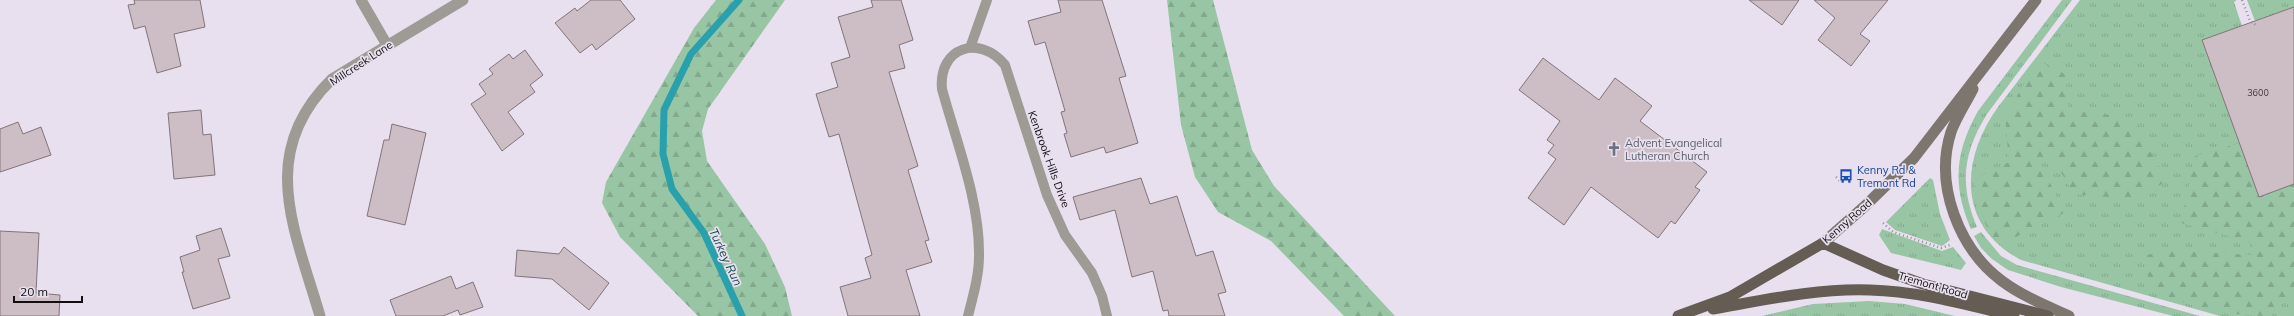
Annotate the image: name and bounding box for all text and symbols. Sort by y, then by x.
street label: Millcreek Lane [327,37,395,89]
house number: 3600 [2247,87,2269,98]
street label: Kenbrook Hills Drive [1025,109,1073,209]
place label: Advent Evangelical Lutheran Church [1625,136,1722,163]
church icon: Advent Evangelical Lutheran Church [1606,141,1622,157]
place label: Kenny Rd & Tremont Rd [1857,163,1916,190]
bus stop icon: Kenny Rd & Tremont Rd [1838,168,1854,184]
street label: Kenny Road [1819,196,1875,246]
water label: Turkey Run [706,226,746,288]
street label: Tremont Road [1897,268,1969,302]
scale bar [14,278,82,304]
text: 20 m [20,284,48,299]

